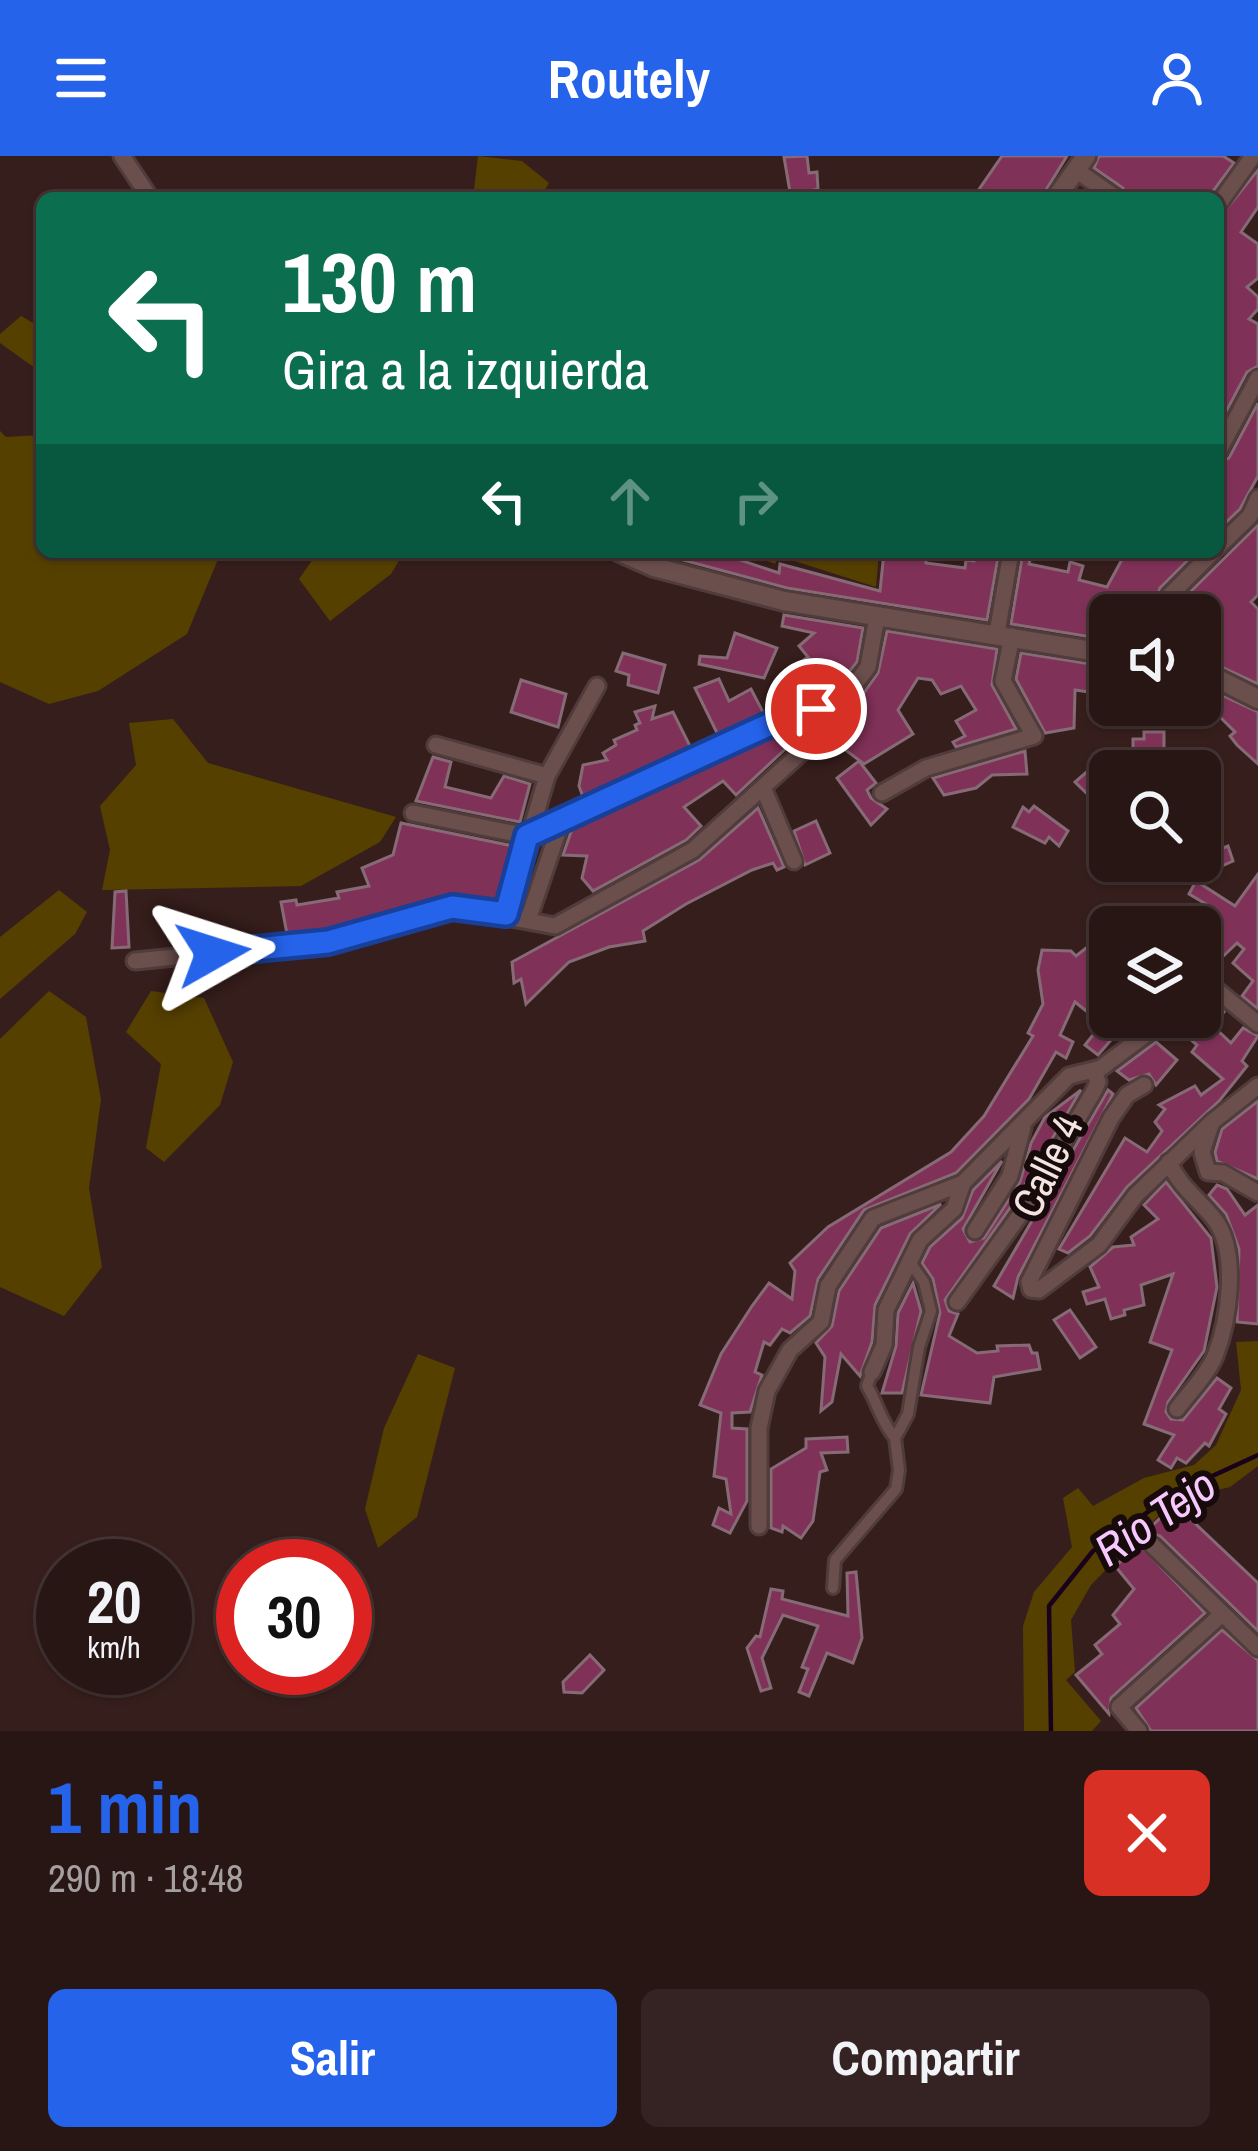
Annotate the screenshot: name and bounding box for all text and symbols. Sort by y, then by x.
text: Routely [548,42,710,115]
icon: menu [48,45,114,111]
icon: person [1144,45,1210,111]
text: 130 m [282,225,477,338]
icon: left [84,240,240,396]
text: Gira a la izquierda [282,333,649,406]
icon: left [471,468,537,534]
icon: ahead [597,468,663,534]
icon: right [723,468,789,534]
map controls [1089,594,1221,1038]
button: sound [1089,594,1221,726]
pin [765,658,867,760]
icon: arrive [783,676,849,742]
button: search [1089,750,1221,882]
position arrow [150,890,276,1016]
button: layers [1089,906,1221,1038]
street label: Calle 4 [998,1106,1096,1226]
water label: Rio Tejo [1082,1454,1227,1579]
speed limit sign: 30 [216,1539,372,1695]
text: 20 [87,1561,141,1642]
text: km/h [87,1627,141,1667]
text: 1 min [48,1758,202,1855]
button: close [1084,1770,1210,1896]
text: 290 m · 18:48 [48,1852,244,1904]
button: Salir [48,1989,617,2127]
button: Compartir [641,1989,1210,2127]

